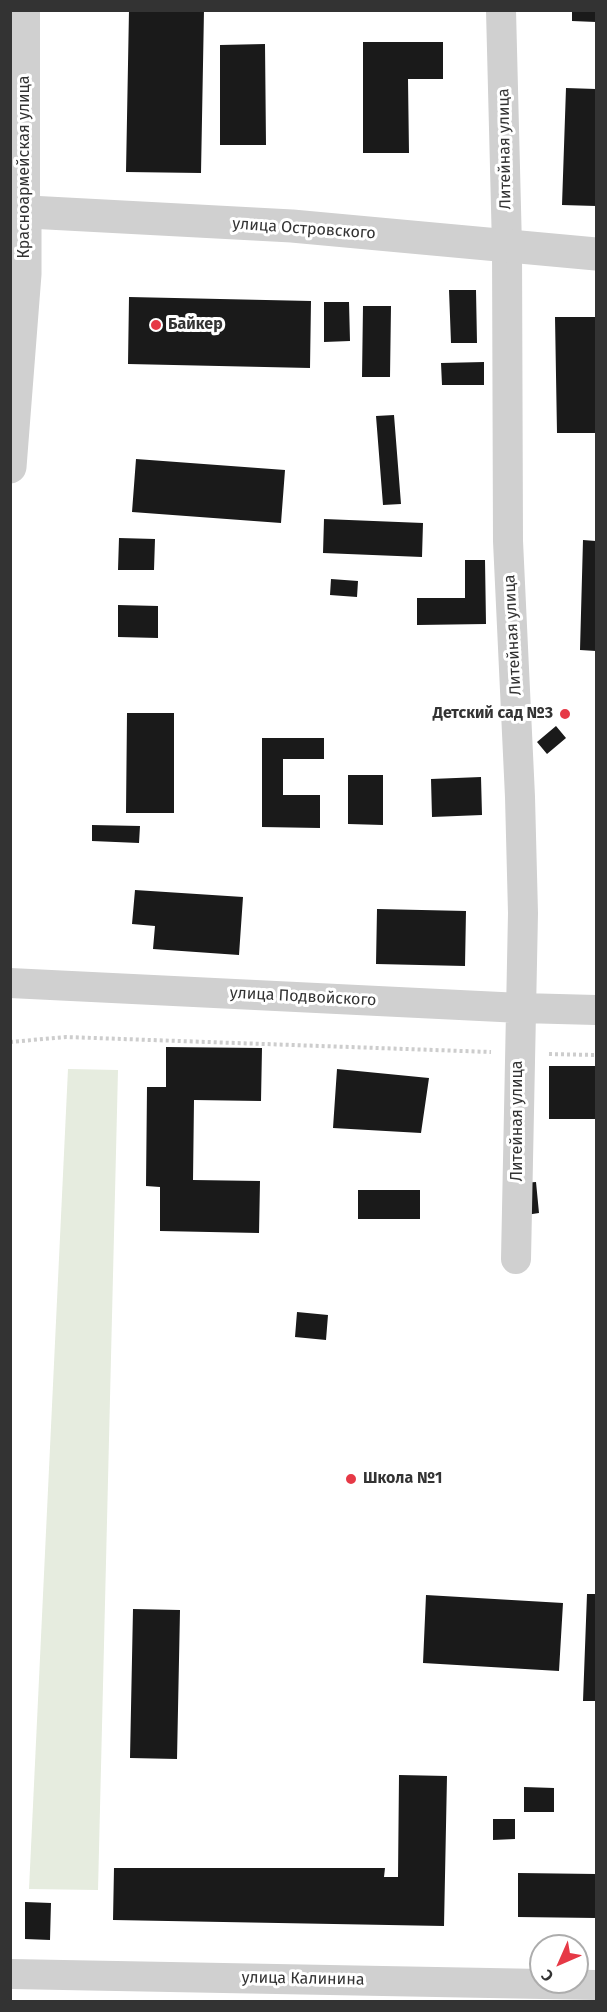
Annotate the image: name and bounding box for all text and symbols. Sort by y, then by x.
street label: Красноармейская улица [15,75,35,259]
street label: Литейная улица [494,88,516,210]
street label: улица Островского [232,214,376,244]
place label: Байкер [168,315,223,335]
marker: Байкер [149,318,163,332]
street label: Литейная улица [500,574,526,696]
place label: Детский сад №3 [433,704,553,724]
marker: Детский сад №3 [558,707,572,721]
street label: улица Подвойского [229,984,377,1010]
street label: Литейная улица [508,1060,528,1182]
place label: Школа №1 [363,1469,443,1489]
marker: Школа №1 [344,1472,358,1486]
north arrow [529,1934,589,1994]
text: С [537,1966,557,1986]
street label: улица Калинина [241,1968,365,1990]

